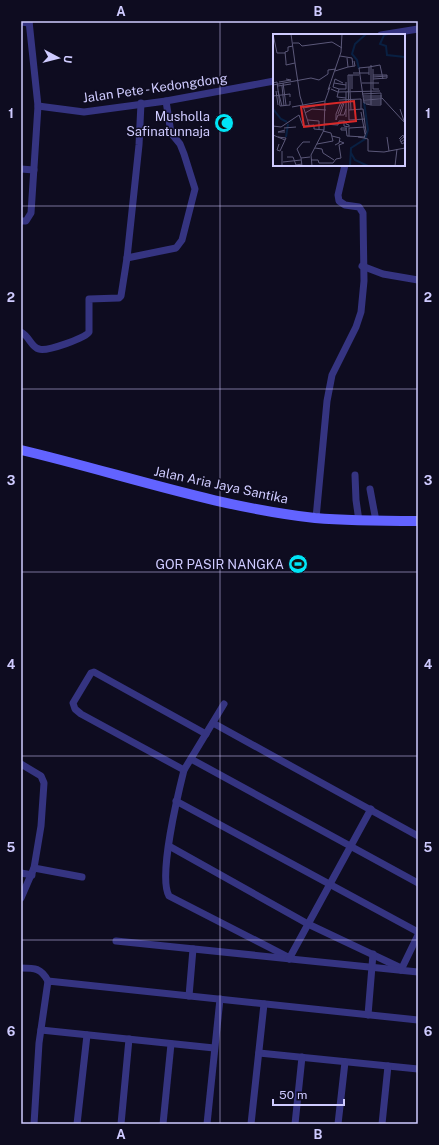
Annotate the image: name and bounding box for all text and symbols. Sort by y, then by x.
text: A [116,4,126,19]
text: B [314,4,323,19]
inset map [273,34,405,166]
north arrow [38,38,78,78]
text: U [61,55,74,64]
street label: Jalan Pete - Kedongdong [82,70,228,106]
text: 1 [8,106,14,121]
text: 1 [425,106,431,121]
place label: Musholla Safinatunnaja [126,109,210,139]
mosque icon: Musholla Safinatunnaja [213,112,235,134]
text: 2 [7,290,15,305]
text: 2 [424,290,432,305]
street label: Jalan Aria Jaya Santika [153,463,289,507]
text: 3 [7,473,16,488]
text: 3 [424,473,433,488]
sports icon: GOR PASIR NANGKA [287,553,309,575]
place label: GOR PASIR NANGKA [156,557,284,572]
text: 4 [7,657,16,672]
text: 4 [424,657,433,672]
text: 5 [7,840,16,855]
text: 5 [424,840,433,855]
text: 6 [7,1024,16,1039]
text: 6 [424,1024,433,1039]
scale bar [273,1081,344,1107]
text: 50 m [279,1088,307,1102]
text: A [116,1127,126,1142]
text: B [314,1127,323,1142]

